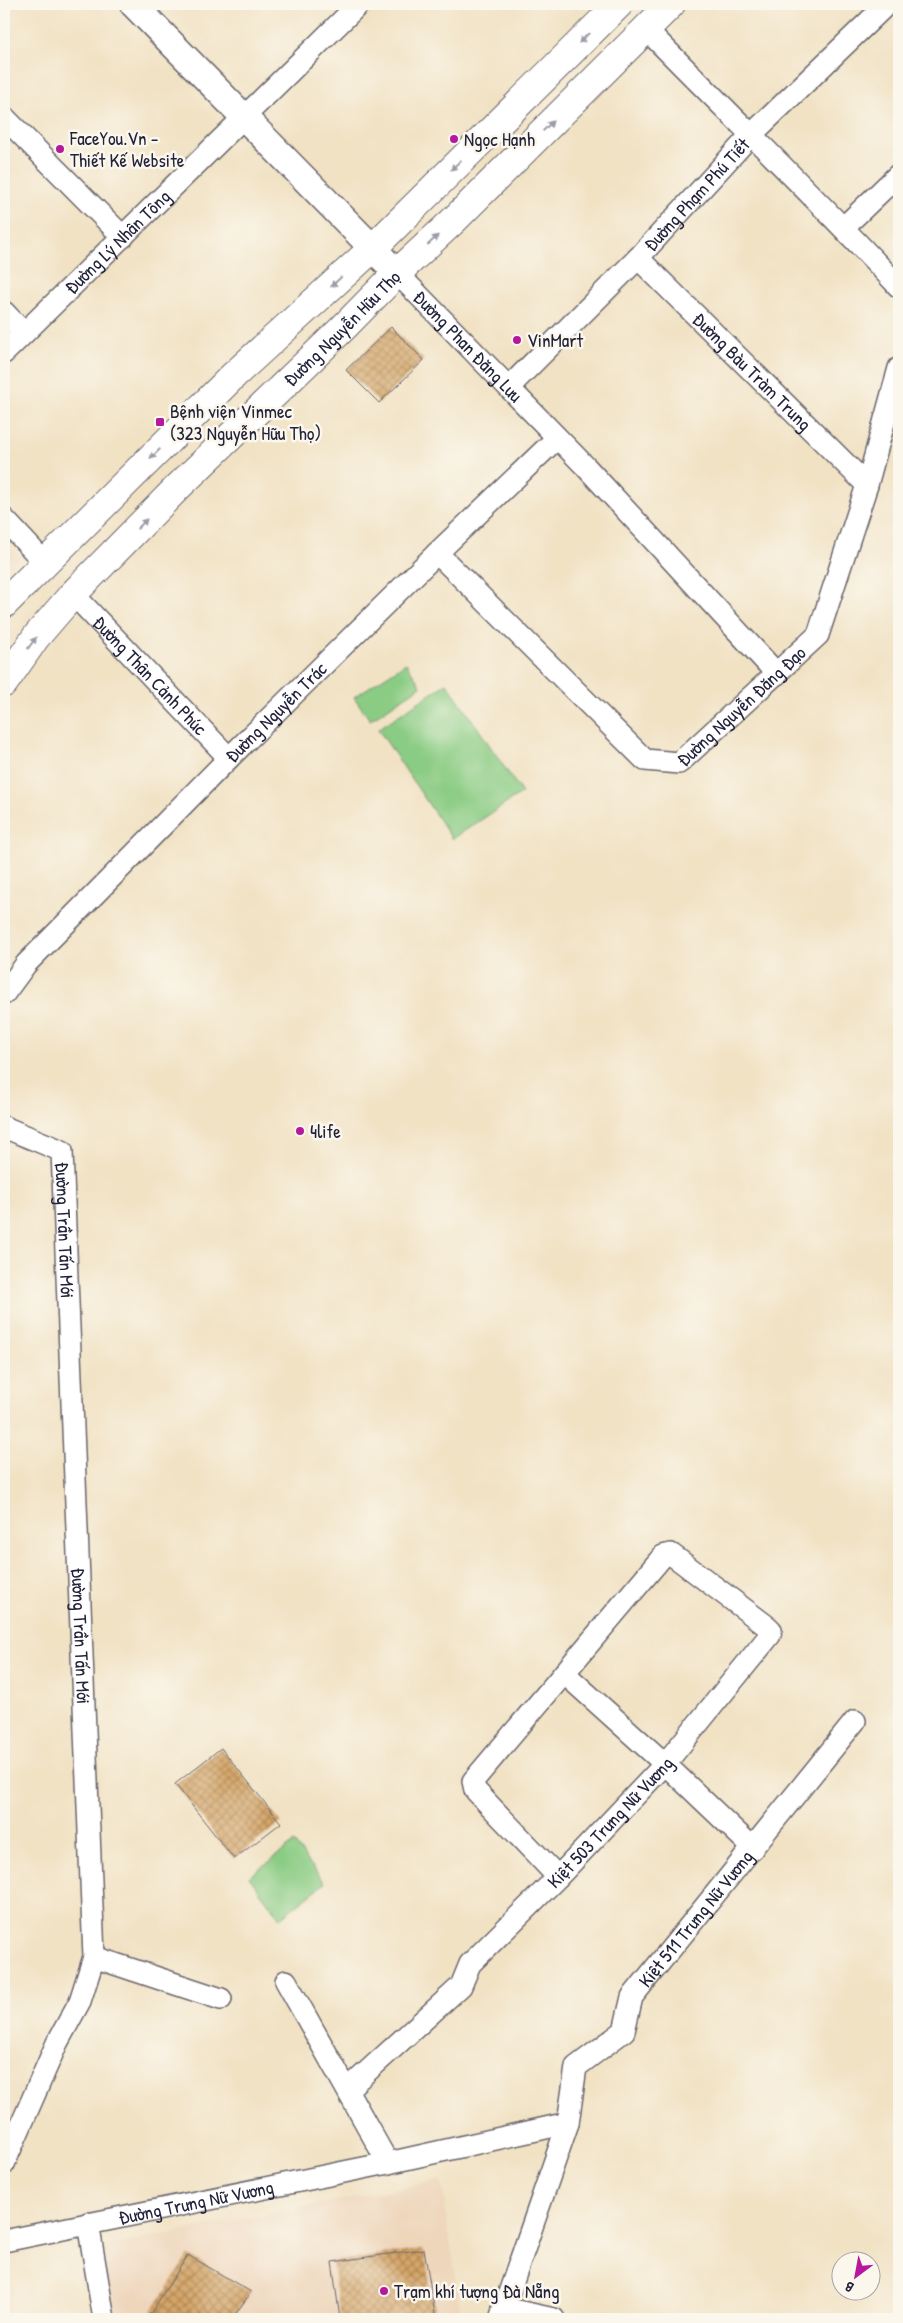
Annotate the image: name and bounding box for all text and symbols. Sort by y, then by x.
one-way arrow [578,32,590,44]
one-way arrow [542,120,554,132]
place label: FaceYou.Vn - Thiết Kế Website [69,125,185,173]
place label: Ngọc Hạnh [464,126,535,152]
street label: Đường Phạm Phú Tiết [638,132,756,257]
marker: Ngọc Hạnh [448,133,460,145]
marker: FaceYou.Vn - Thiết Kế Website [54,143,66,155]
one-way arrow [450,159,462,171]
street label: Đường Lý Nhân Tông [59,184,176,299]
one-way arrow [426,234,438,246]
street label: Đường Nguyễn Hữu Thọ [278,264,406,392]
one-way arrow [331,276,343,288]
street label: Đường Phan Đăng Lưu [408,285,529,408]
street label: Đường Bàu Tràm Trung [687,306,818,436]
place label: VinMart [527,327,584,353]
marker: VinMart [511,334,523,346]
place label: Bệnh viện Vinmec (323 Nguyễn Hữu Thọ) [170,398,321,446]
marker: Bệnh viện Vinmec (323 Nguyễn Hữu Thọ) [154,416,166,428]
one-way arrow [149,448,161,460]
one-way arrow [136,518,148,530]
street label: Đường Thân Cảnh Phúc [87,610,214,741]
one-way arrow [27,636,37,650]
street label: Đường Nguyễn Đăng Đạo [671,640,812,772]
street label: Đường Nguyễn Trác [219,656,333,768]
place label: 4life [310,1118,341,1144]
marker: 4life [294,1125,306,1137]
street label: Đường Trần Tấn Mới [49,1162,81,1299]
street label: Đường Trần Tấn Mới [66,1567,97,1705]
street label: Kiệt 503 Trưng Nữ Vương [541,1751,679,1894]
street label: Kiệt 511 Trưng Nữ Vương [632,1844,759,1992]
street label: Đường Trưng Nữ Vương [116,2174,276,2230]
north arrow [830,2250,880,2300]
place label: Trạm khí tượng Đà Nẵng [394,2278,560,2304]
text: B [841,2278,857,2297]
marker: Trạm khí tượng Đà Nẵng [378,2285,390,2297]

